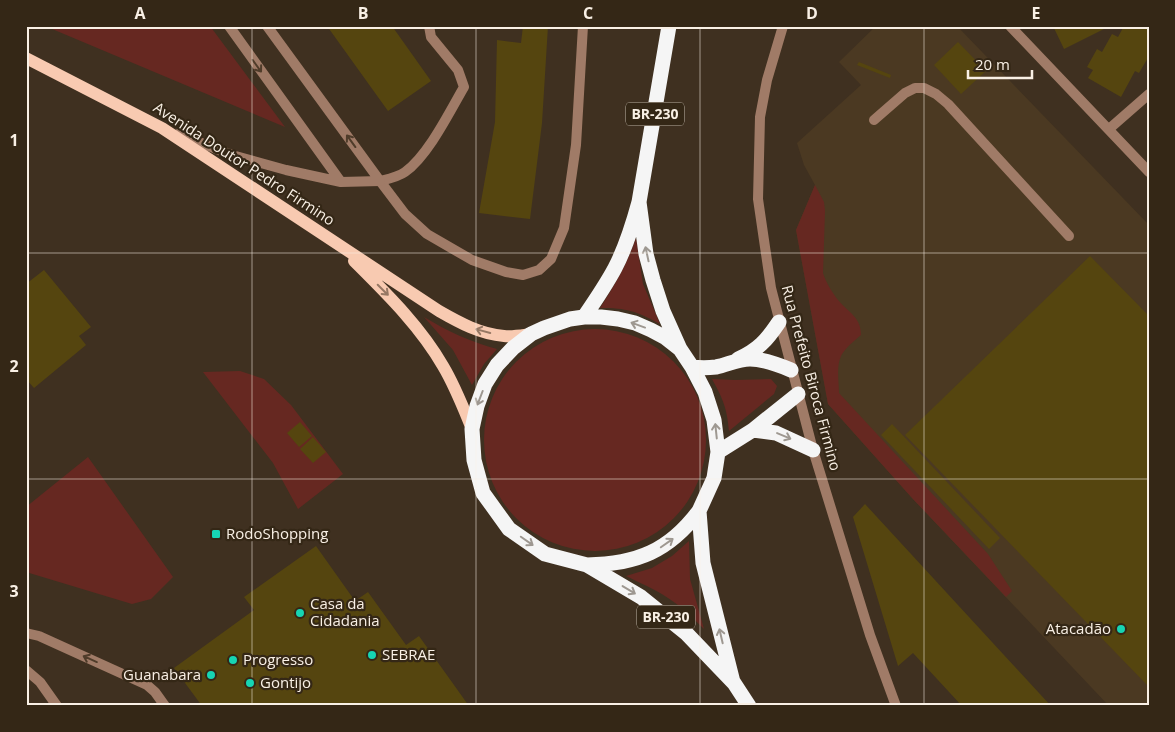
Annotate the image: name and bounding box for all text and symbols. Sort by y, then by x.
text: A [134,2,146,24]
text: B [358,2,368,24]
text: C [583,2,593,24]
text: D [806,2,818,24]
text: E [1032,2,1041,24]
scale bar [968,48,1031,80]
text: 20 m [975,54,1010,74]
one-way arrow [252,59,262,73]
street label: Avenida Doutor Pedro Firmino [150,97,339,229]
road number: BR-230 [626,102,684,126]
text: 1 [9,129,19,151]
one-way arrow [346,134,356,148]
one-way arrow [641,246,651,262]
street label: Rua Prefeito Biroca Firmino [778,283,846,473]
one-way arrow [377,284,389,296]
one-way arrow [631,320,646,329]
one-way arrow [476,326,492,336]
text: 2 [9,355,19,377]
one-way arrow [475,390,484,405]
one-way arrow [711,423,720,439]
one-way arrow [776,432,791,442]
place label: RodoShopping [226,523,328,543]
marker: RodoShopping [210,528,222,540]
one-way arrow [520,536,534,546]
one-way arrow [659,538,673,548]
text: 3 [9,580,19,602]
one-way arrow [622,586,636,596]
place label: Casa da Cidadania [310,593,380,630]
road number: BR-230 [637,606,695,628]
marker: Casa da Cidadania [294,607,306,619]
place label: Atacadão [1046,618,1111,638]
marker: Atacadão [1115,623,1127,635]
one-way arrow [716,629,725,645]
place label: SEBRAE [382,644,435,664]
place label: Progresso [243,649,313,669]
marker: SEBRAE [366,649,378,661]
one-way arrow [83,654,98,664]
marker: Progresso [227,654,239,666]
place label: Guanabara [123,664,201,684]
marker: Guanabara [205,669,217,681]
place label: Gontijo [260,672,311,692]
marker: Gontijo [244,677,256,689]

